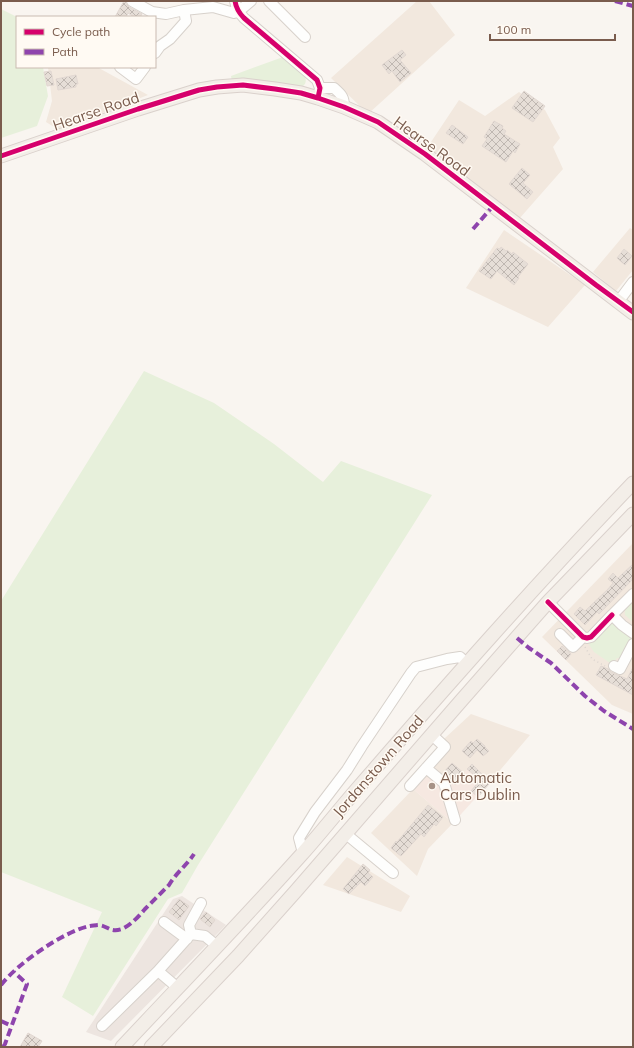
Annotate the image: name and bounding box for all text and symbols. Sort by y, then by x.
legend [16,16,156,68]
scale bar [490,16,615,42]
text: 100 m [496,22,531,37]
text: Cycle path [52,24,110,39]
text: Path [52,44,78,59]
street label: Hearse Road [50,87,142,135]
street label: Hearse Road [390,112,474,180]
street label: Jordanstown Road [328,711,428,821]
place label: Automatic Cars Dublin [440,768,521,804]
marker: Automatic Cars Dublin [427,781,437,791]

